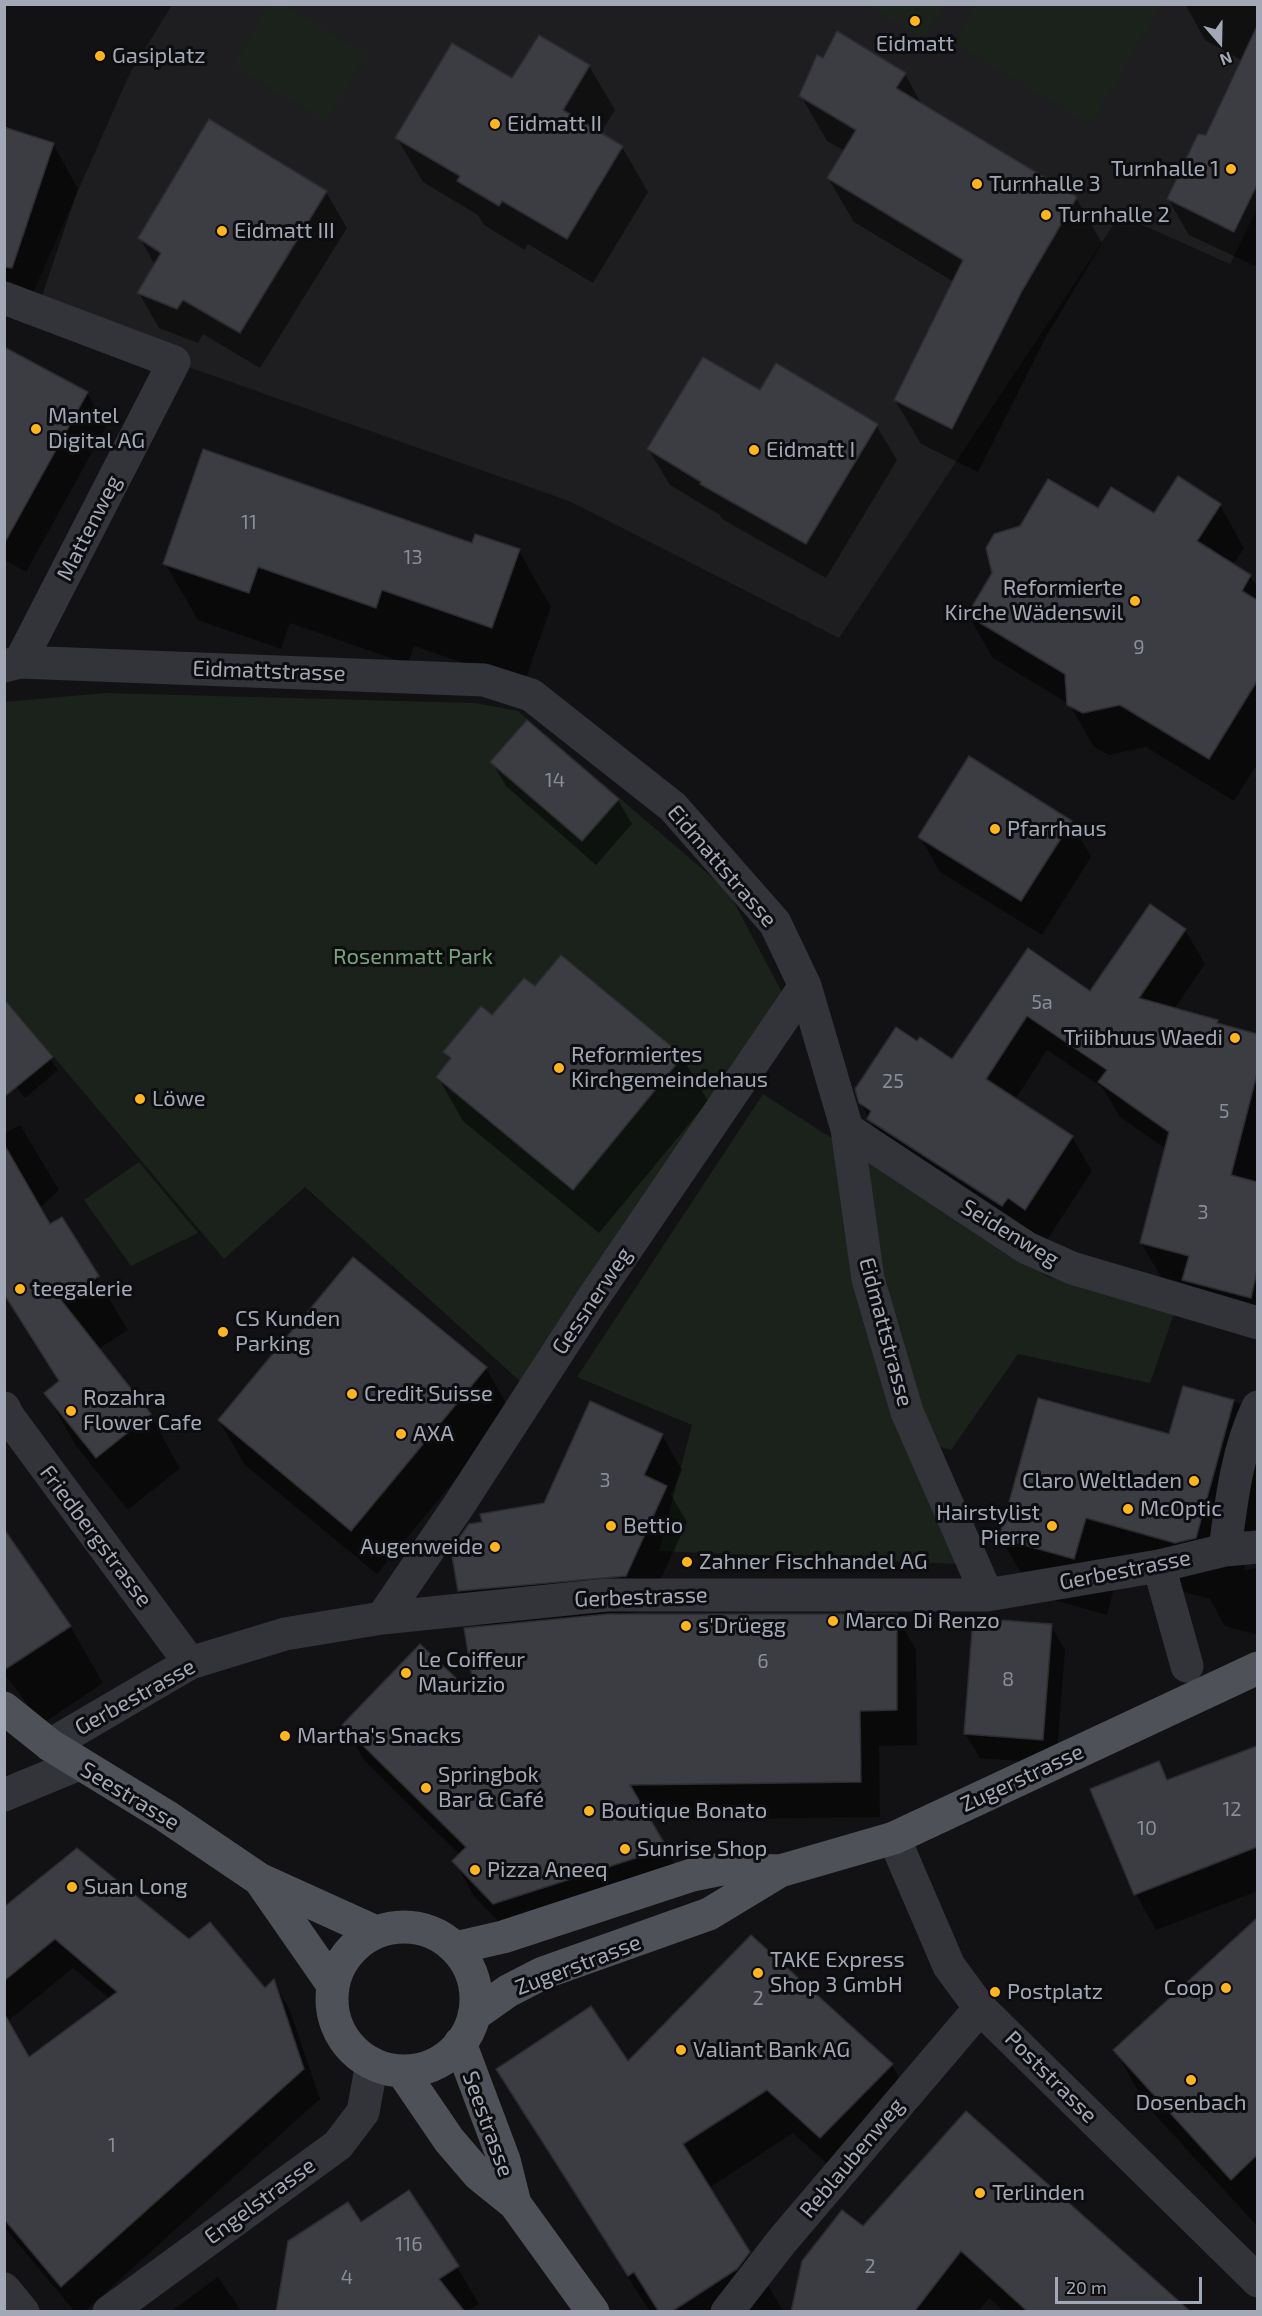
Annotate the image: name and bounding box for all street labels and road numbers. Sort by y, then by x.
street label: Mattenweg [51,471,127,585]
street label: Eidmattstrasse [192,655,346,687]
street label: Eidmattstrasse [662,800,782,932]
street label: Seidenweg [957,1194,1063,1272]
street label: Gessnerweg [547,1242,637,1360]
street label: Eidmattstrasse [853,1255,919,1409]
street label: Friedbergstrasse [34,1460,158,1612]
street label: Gerbestrasse [1057,1544,1193,1596]
street label: Gerbestrasse [574,1581,708,1613]
street label: Gerbestrasse [70,1653,200,1741]
street label: Zugerstrasse [956,1738,1088,1818]
street label: Seestrasse [76,1756,184,1836]
street label: Zugerstrasse [511,1929,645,2001]
street label: Poststrasse [999,2025,1103,2129]
street label: Seestrasse [457,2068,519,2180]
street label: Reblaubenweg [794,2093,910,2223]
street label: Engelstrasse [200,2152,320,2250]

